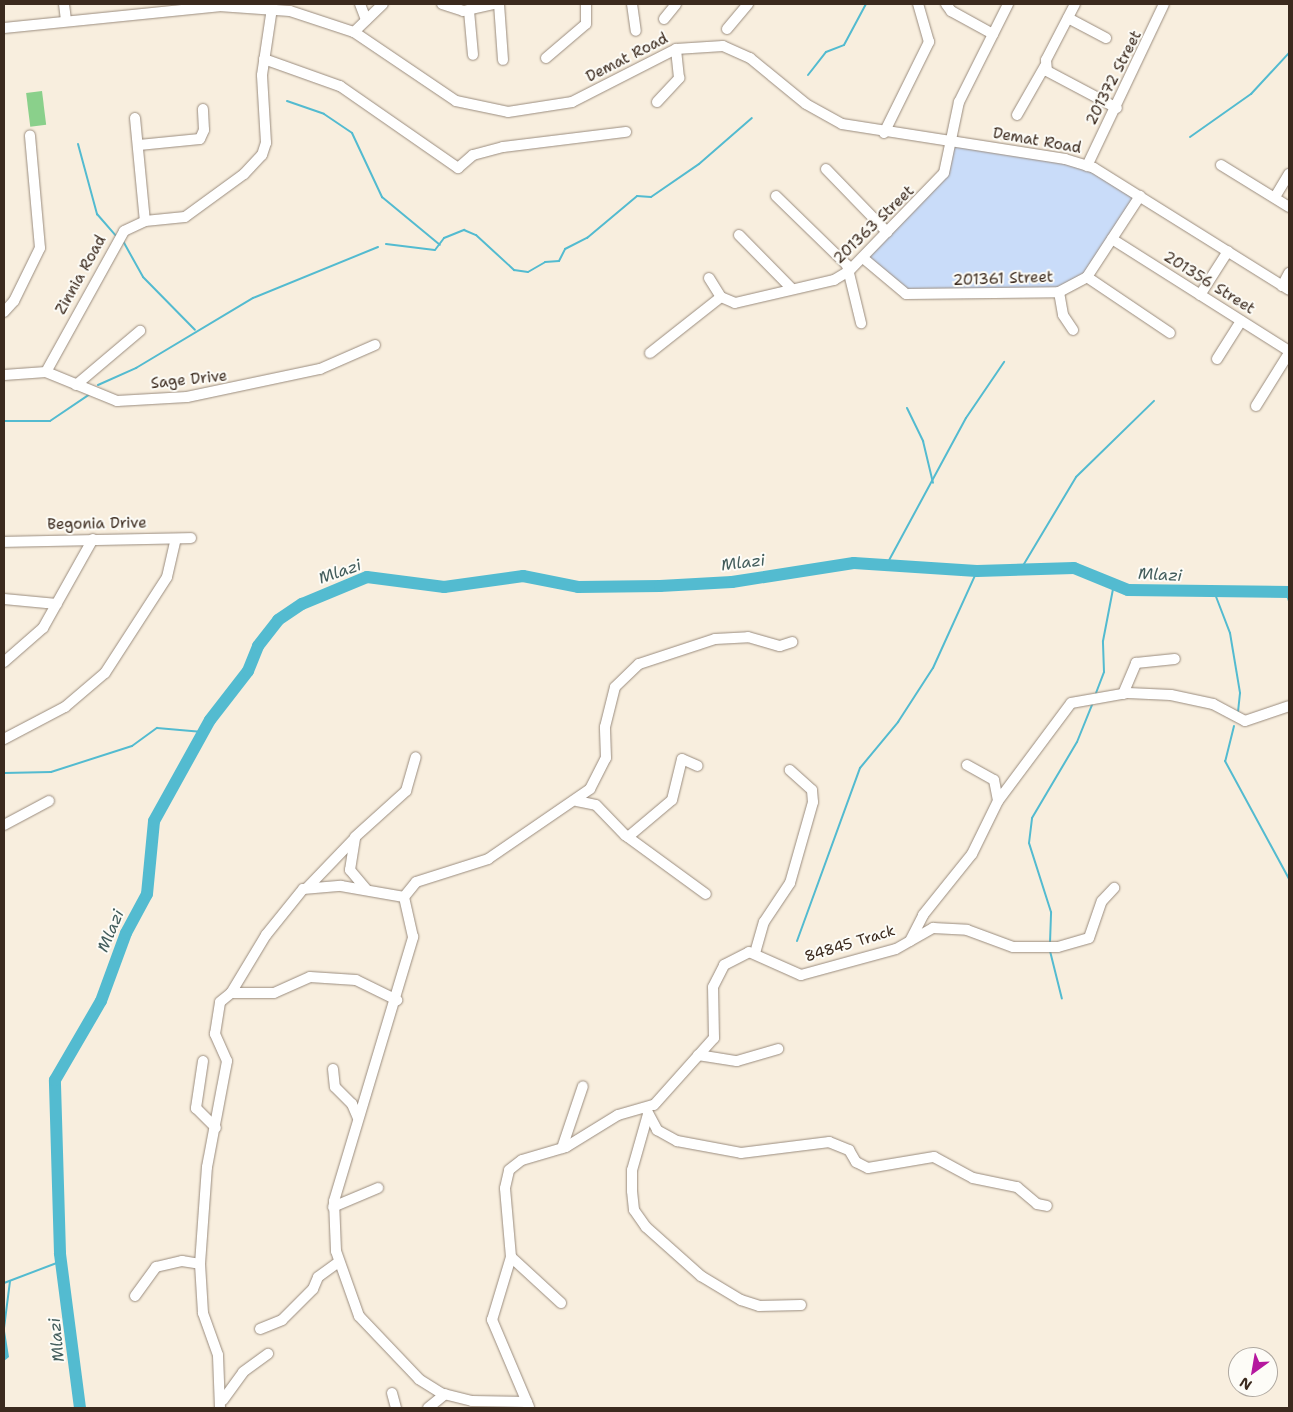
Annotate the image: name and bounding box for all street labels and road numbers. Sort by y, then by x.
street label: 201372 Street [1082,28,1146,128]
street label: Demat Road [583,30,671,86]
street label: Demat Road [991,124,1083,158]
street label: 201363 Street [830,182,918,268]
street label: Zinnia Road [52,232,110,318]
street label: 201356 Street [1160,248,1258,318]
street label: 201361 Street [952,268,1054,290]
street label: Sage Drive [150,367,228,393]
street label: Begonia Drive [47,514,147,534]
street label: 84845 Track [803,922,897,966]

